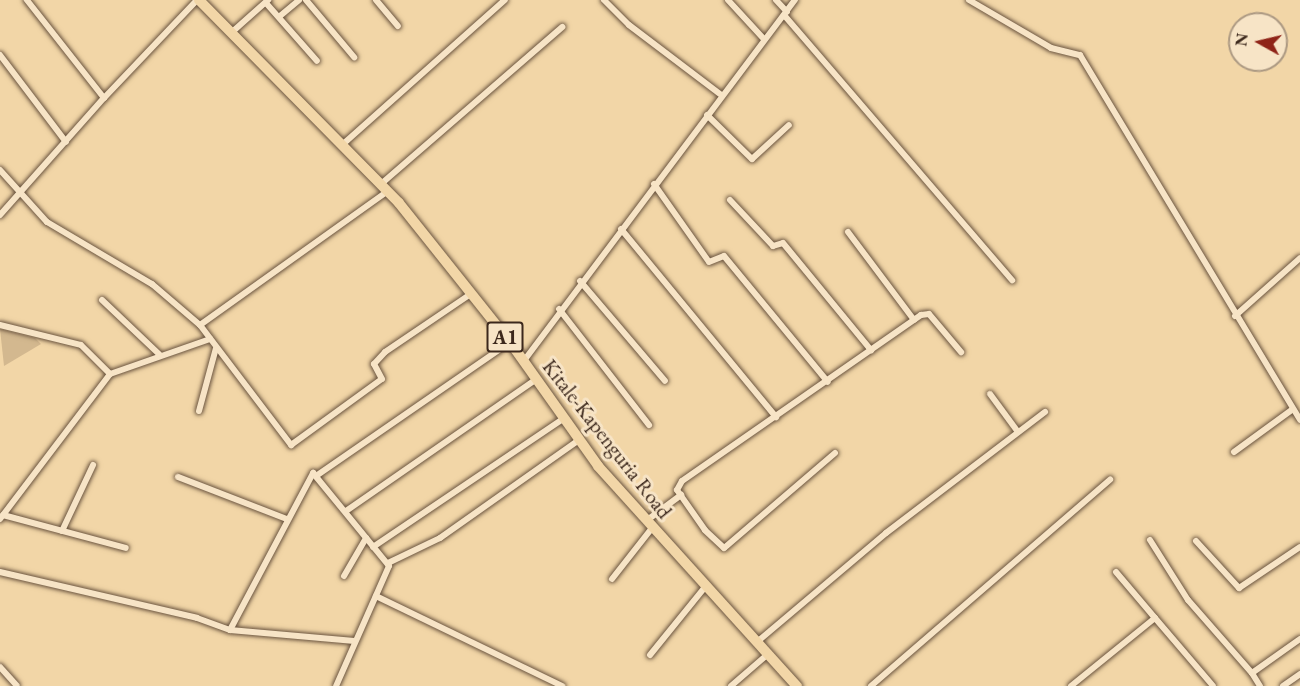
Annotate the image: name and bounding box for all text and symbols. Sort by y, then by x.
north arrow [1228,12,1288,72]
text: N [1230,32,1253,48]
road number: A1 [486,320,524,354]
street label: Kitale-Kapenguria Road [537,354,677,524]

